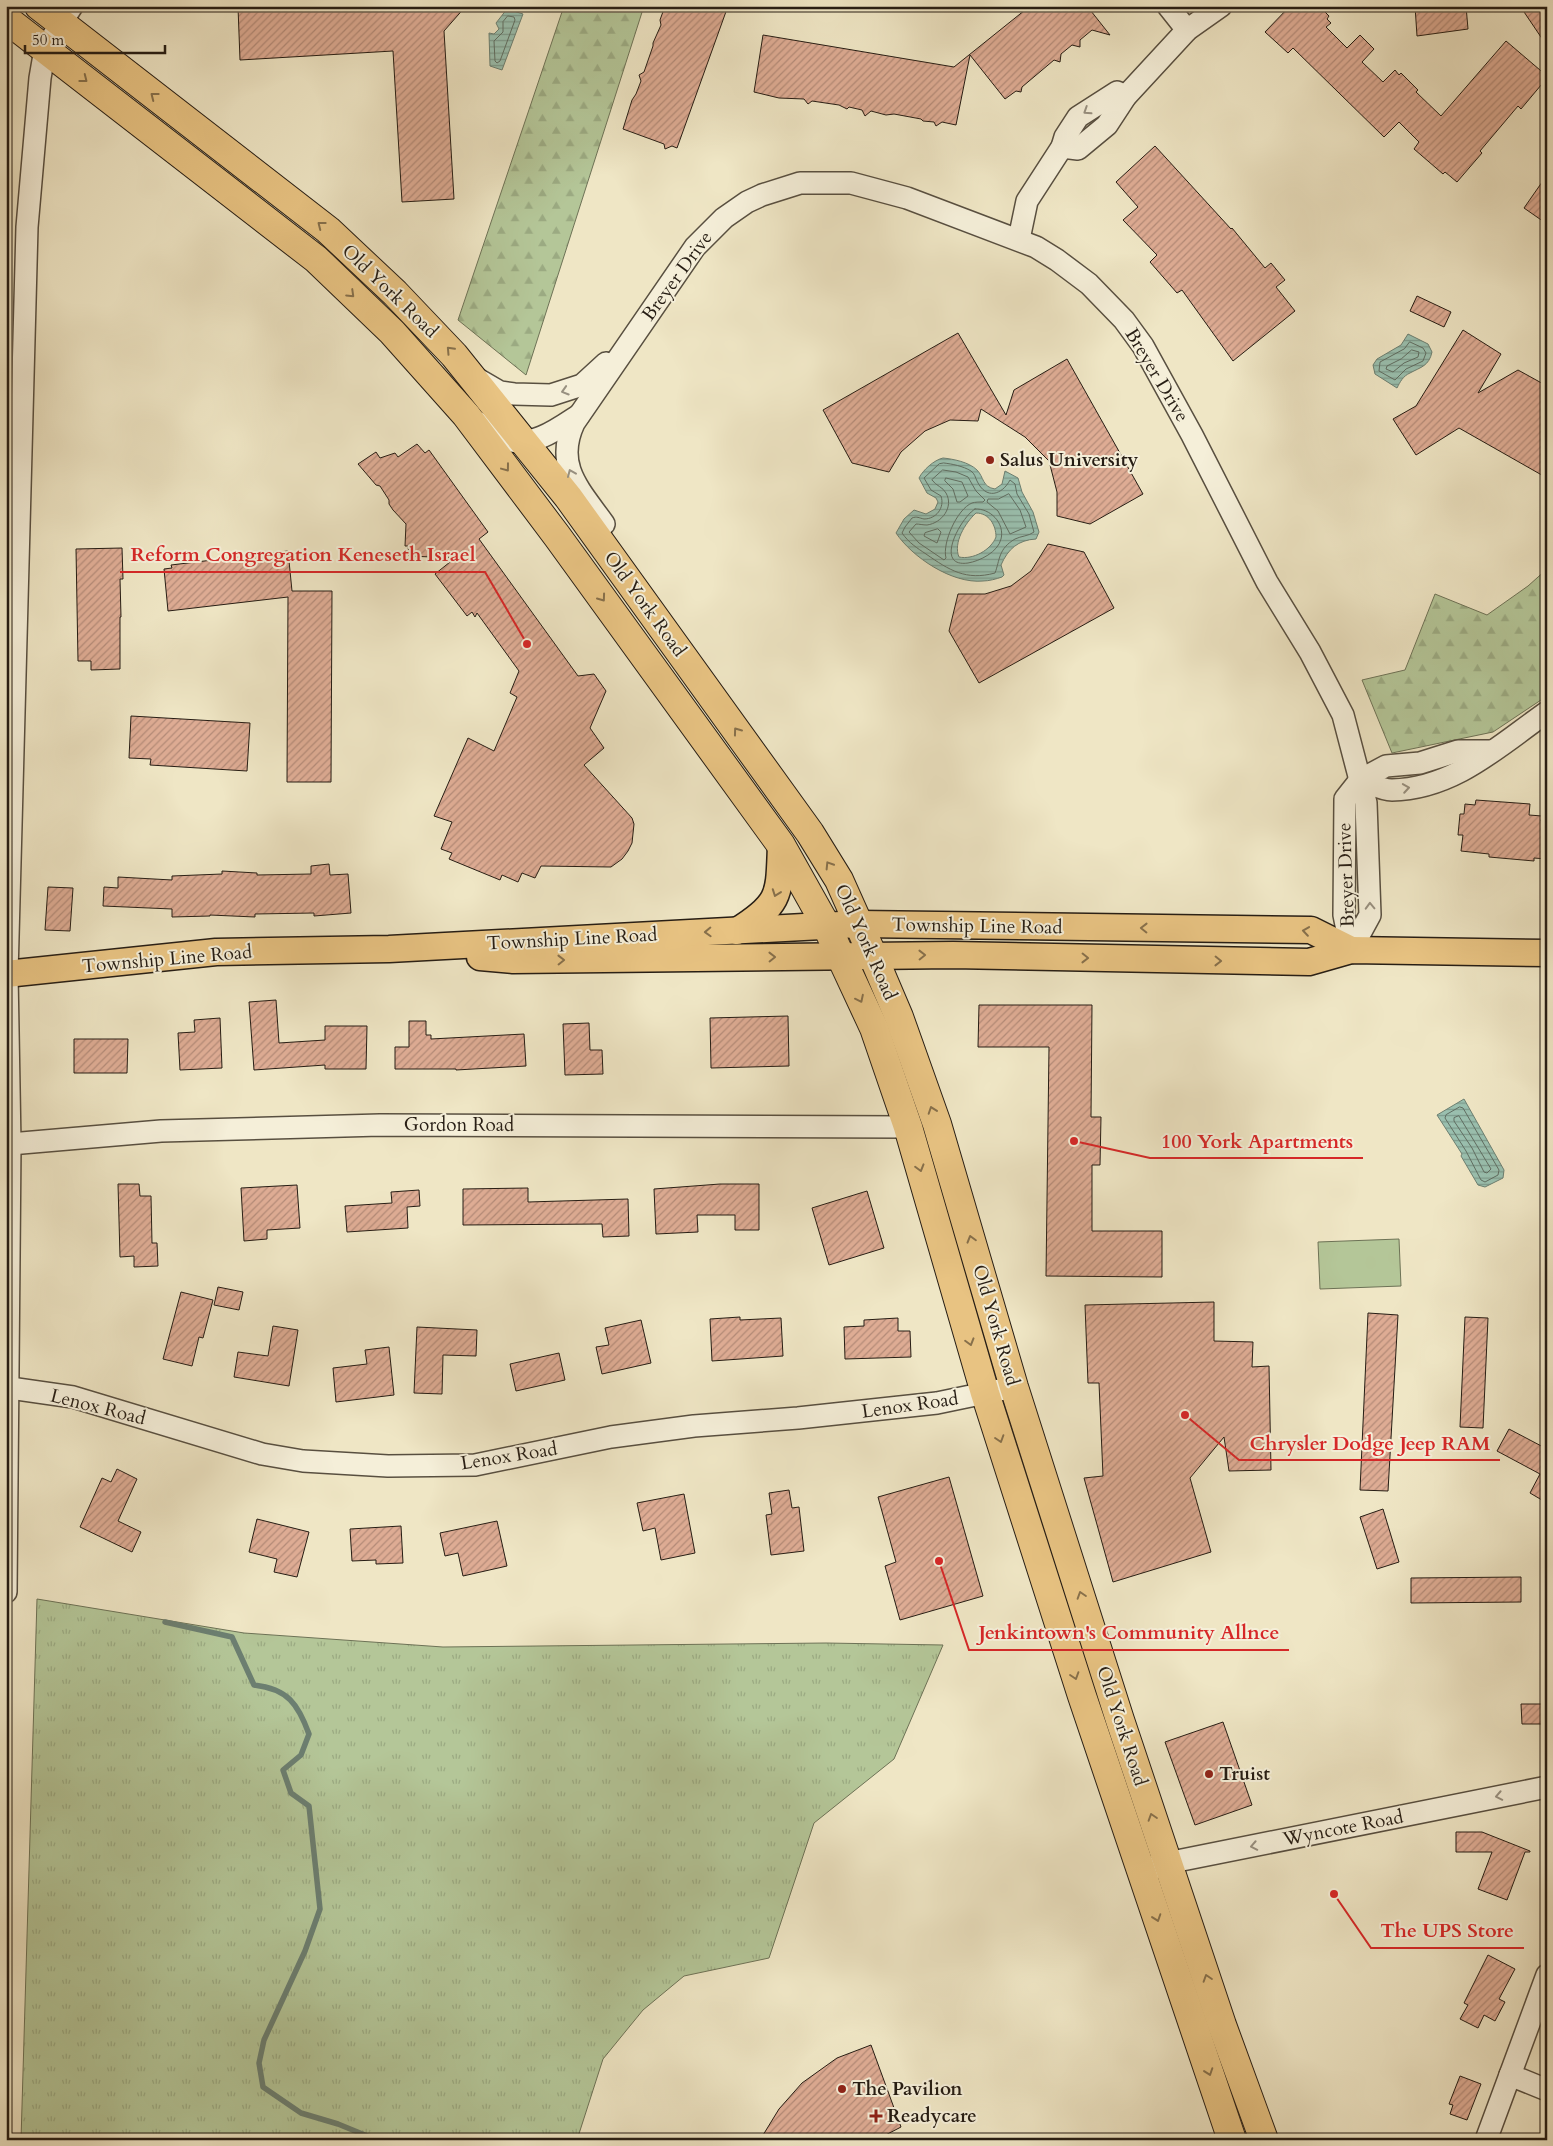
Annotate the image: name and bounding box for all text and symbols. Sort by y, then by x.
scale bar [25,22,165,54]
text: 50 m [32,30,64,50]
one-way arrow [78,73,87,82]
one-way arrow [151,93,160,101]
one-way arrow [1084,105,1093,115]
one-way arrow [317,221,326,230]
street label: Breyer Drive [636,226,718,326]
street label: Old York Road [336,238,444,344]
one-way arrow [345,288,354,297]
street label: Breyer Drive [1119,323,1195,427]
one-way arrow [447,347,456,356]
one-way arrow [561,386,570,396]
place label: Salus University [1000,447,1139,473]
marker: Salus University [984,454,996,466]
one-way arrow [500,462,509,472]
one-way arrow [566,469,577,478]
callout: Reform Congregation Keneseth Israel [120,537,485,572]
text: Reform Congregation Keneseth Israel [130,541,476,568]
street label: Old York Road [598,546,692,662]
one-way arrow [597,592,605,601]
one-way arrow [734,728,742,737]
one-way arrow [1403,783,1411,794]
street label: Breyer Drive [1331,822,1361,928]
one-way arrow [826,861,836,870]
street label: Old York Road [829,880,903,1004]
one-way arrow [772,888,782,897]
one-way arrow [1364,902,1375,910]
street label: Township Line Road [891,912,1063,940]
street label: Township Line Road [486,922,658,956]
one-way arrow [1140,923,1148,933]
one-way arrow [704,927,712,938]
one-way arrow [1302,927,1311,937]
street label: Township Line Road [81,939,253,979]
one-way arrow [918,950,926,960]
one-way arrow [768,951,776,962]
one-way arrow [1081,952,1089,963]
one-way arrow [558,954,566,965]
one-way arrow [1214,955,1222,966]
one-way arrow [853,994,864,1003]
one-way arrow [928,1106,938,1115]
street label: Gordon Road [404,1112,514,1138]
callout: 100 York Apartments [1150,1123,1363,1158]
text: 100 York Apartments [1161,1128,1353,1155]
one-way arrow [915,1164,925,1172]
one-way arrow [966,1235,977,1243]
street label: Old York Road [966,1261,1026,1389]
one-way arrow [965,1337,975,1345]
street label: Lenox Road [48,1383,148,1431]
street label: Lenox Road [860,1385,960,1425]
callout: Chrysler Dodge Jeep RAM [1239,1425,1500,1460]
text: Chrysler Dodge Jeep RAM [1249,1430,1491,1457]
one-way arrow [994,1435,1004,1443]
street label: Lenox Road [459,1436,559,1476]
one-way arrow [1077,1592,1087,1600]
callout: Jenkintown's Community Allnce [969,1615,1289,1650]
text: Jenkintown's Community Allnce [976,1619,1279,1646]
street label: Old York Road [1090,1663,1154,1789]
one-way arrow [1070,1671,1080,1680]
place label: Truist [1219,1761,1270,1787]
marker: Truist [1203,1768,1215,1780]
one-way arrow [1495,1790,1503,1801]
street label: Wyncote Road [1280,1804,1405,1853]
one-way arrow [1147,1813,1157,1822]
one-way arrow [1249,1840,1258,1850]
callout: The UPS Store [1371,1913,1524,1948]
one-way arrow [1151,1914,1161,1922]
text: The UPS Store [1380,1917,1514,1944]
one-way arrow [1203,1975,1213,1983]
one-way arrow [1203,2067,1213,2076]
place label: The Pavilion [852,2076,963,2102]
marker: The Pavilion [836,2083,848,2095]
place label: Readycare [887,2103,977,2129]
marker: Readycare [869,2109,883,2123]

